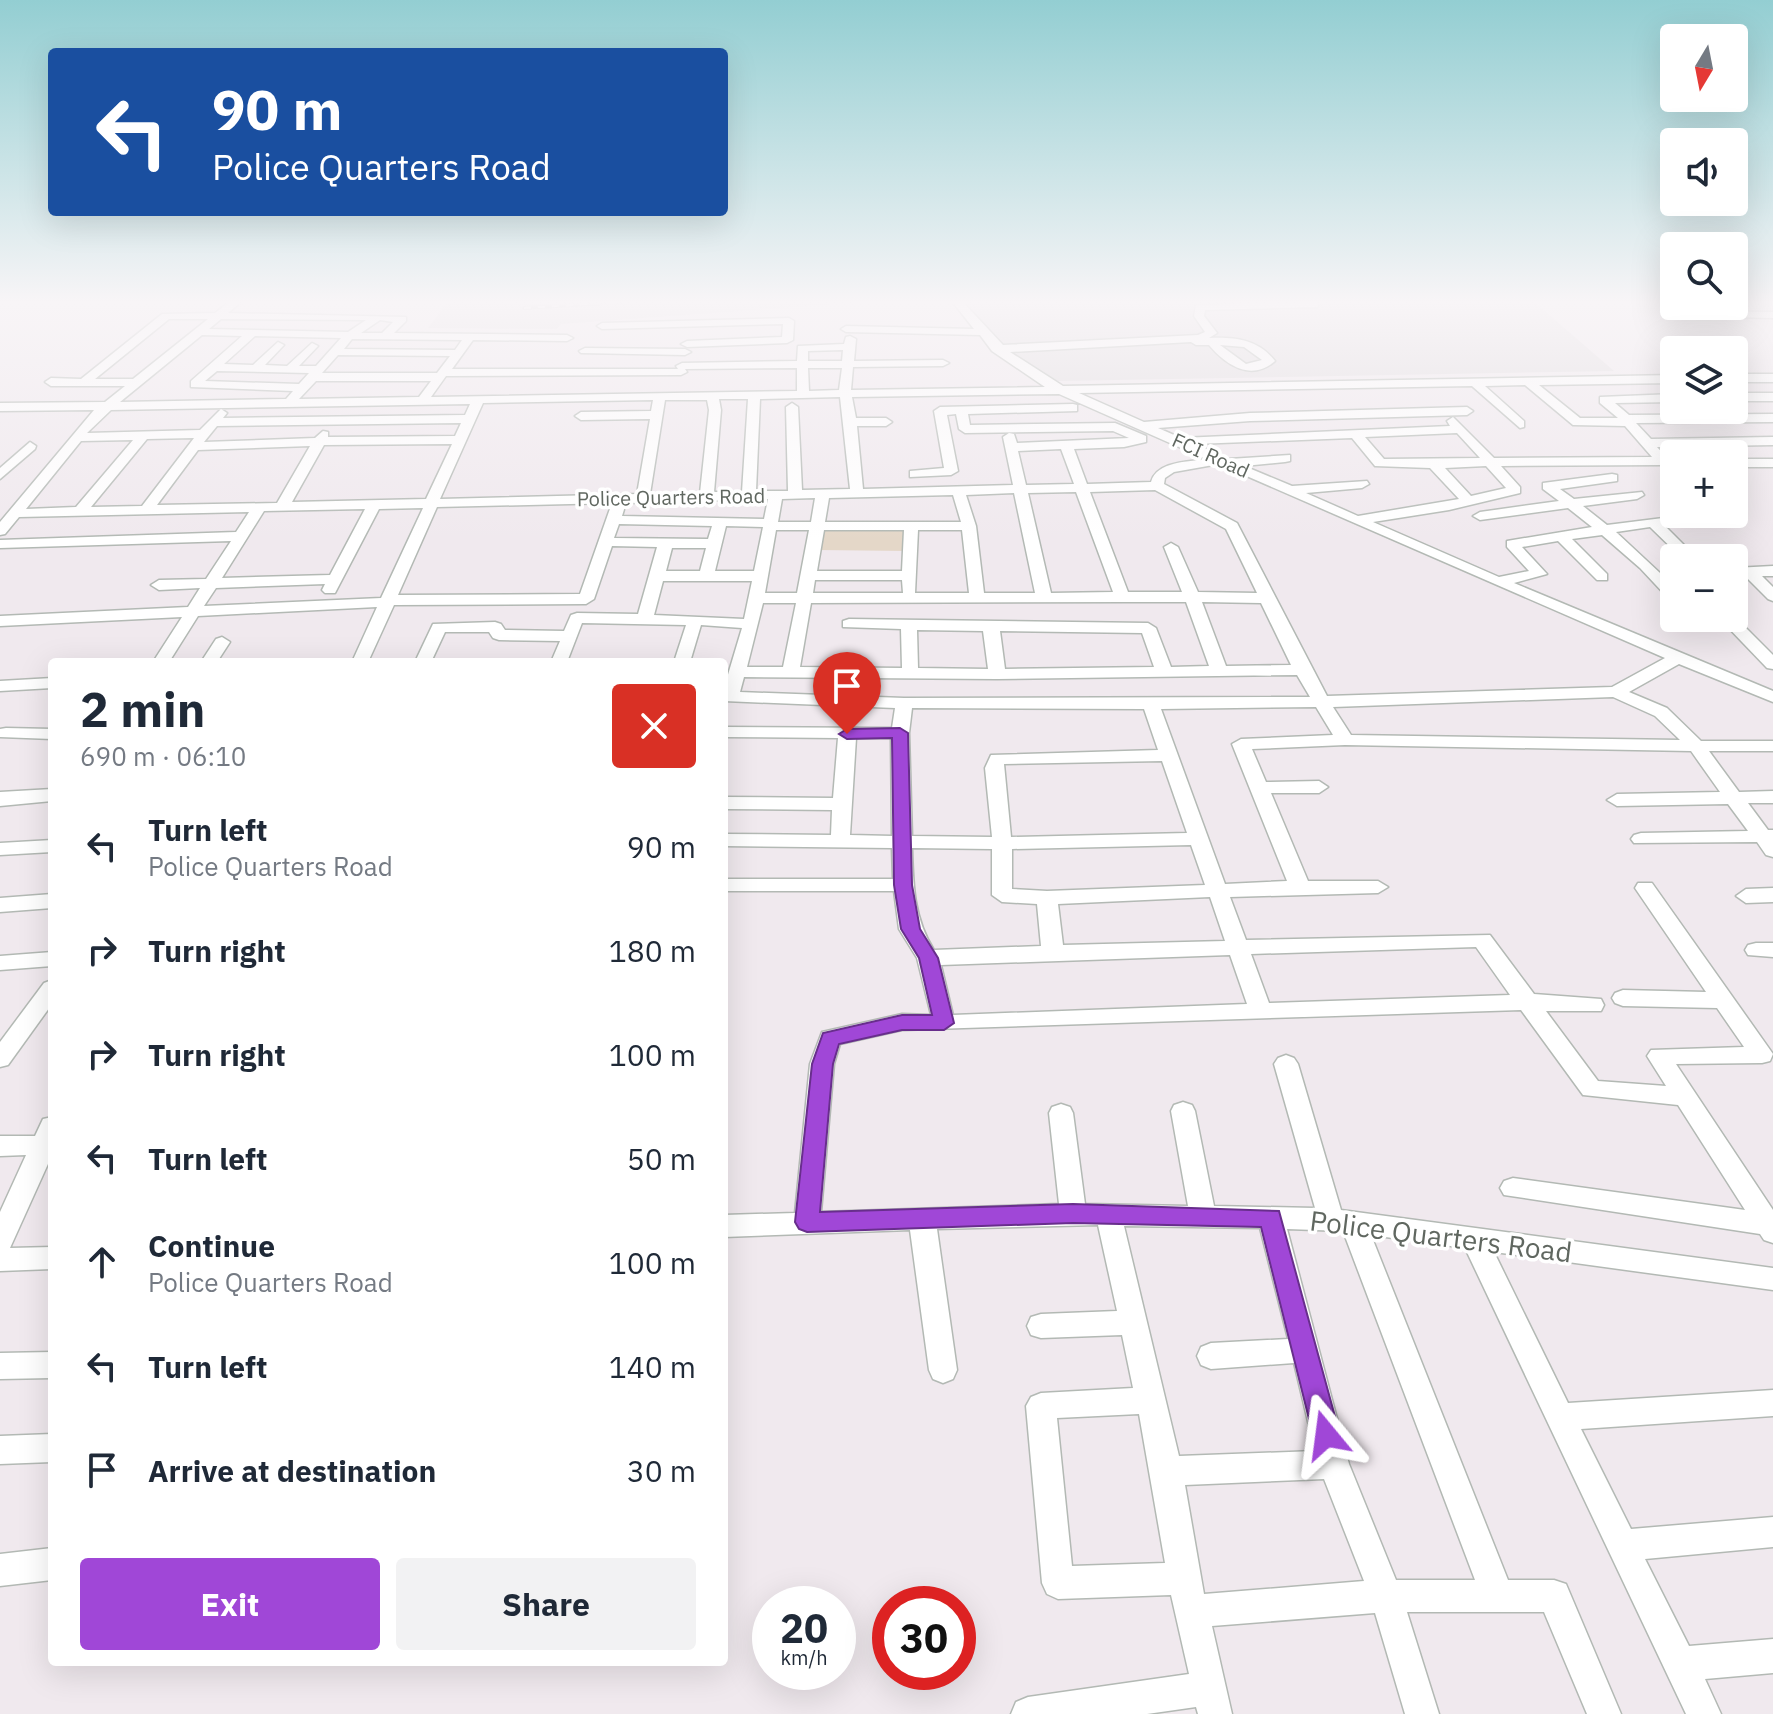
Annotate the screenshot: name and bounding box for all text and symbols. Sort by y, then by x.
north arrow [1660,24,1748,112]
map controls [1660,24,1748,632]
text: 90 m [212,73,342,145]
icon: left [80,80,184,184]
button: sound [1660,128,1748,216]
text: Police Quarters Road [212,143,551,190]
button: search [1660,232,1748,320]
button: layers [1660,336,1748,424]
street label: FCI Road [1168,426,1254,484]
button: + [1660,440,1748,528]
street label: Police Quarters Road [577,482,765,512]
button: − [1660,544,1748,632]
pin [813,652,881,734]
icon: arrive [825,664,869,708]
text: 2 min [80,678,205,740]
button: close [612,684,696,768]
text: 690 m · 06:10 [80,739,246,773]
text: Turn left [148,810,267,849]
icon: left [80,824,124,868]
text: 90 m [627,827,696,866]
text: Police Quarters Road [148,849,393,883]
icon: right [80,928,124,972]
text: Turn right [148,931,286,970]
text: 180 m [609,931,696,970]
icon: right [80,1032,124,1076]
text: Turn right [148,1035,286,1074]
text: 100 m [609,1035,696,1074]
icon: left [80,1136,124,1180]
text: Turn left [148,1139,267,1178]
text: 50 m [627,1139,696,1178]
street label: Police Quarters Road [1308,1202,1574,1270]
text: Continue [148,1226,275,1265]
icon: ahead [80,1240,124,1284]
text: 100 m [609,1243,696,1282]
text: Police Quarters Road [148,1265,393,1299]
icon: left [80,1344,124,1388]
text: Turn left [148,1347,267,1386]
text: 140 m [609,1347,696,1386]
position arrow [1284,1393,1368,1477]
icon: arrive [80,1448,124,1492]
text: Arrive at destination [148,1451,436,1490]
text: 30 m [627,1451,696,1490]
button: Exit [80,1558,380,1650]
button: Share [396,1558,696,1650]
speed limit sign: 30 [872,1586,976,1690]
text: 20 [780,1602,828,1654]
text: km/h [780,1644,828,1671]

